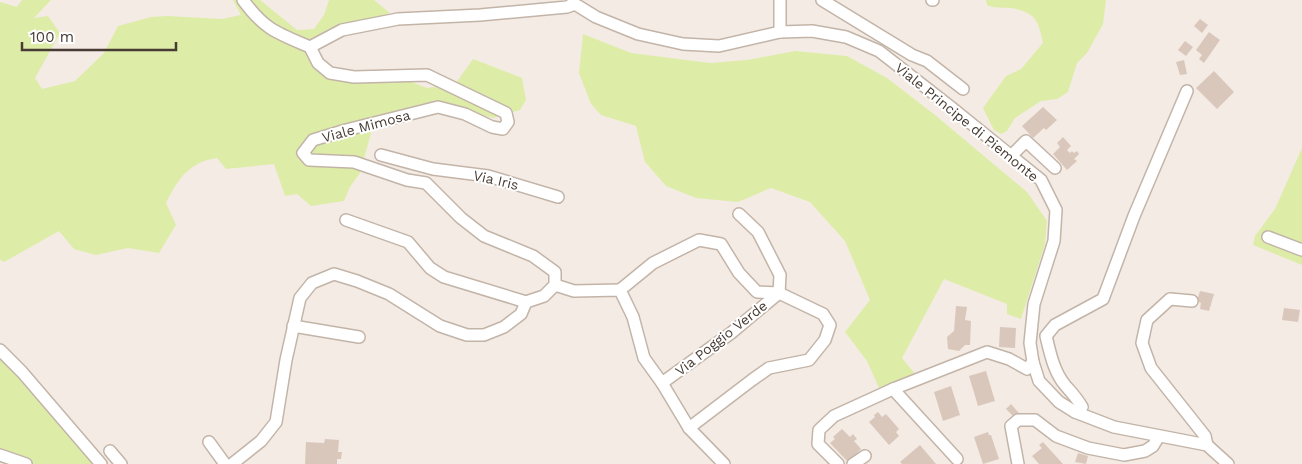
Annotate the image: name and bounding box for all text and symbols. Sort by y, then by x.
scale bar [22,20,176,52]
text: 100 m [30,28,74,46]
street label: Viale Principe di Piemonte [892,59,1042,185]
street label: Viale Mimosa [320,107,412,145]
street label: Via Iris [472,167,520,193]
street label: Via Poggio Verde [672,297,770,379]

